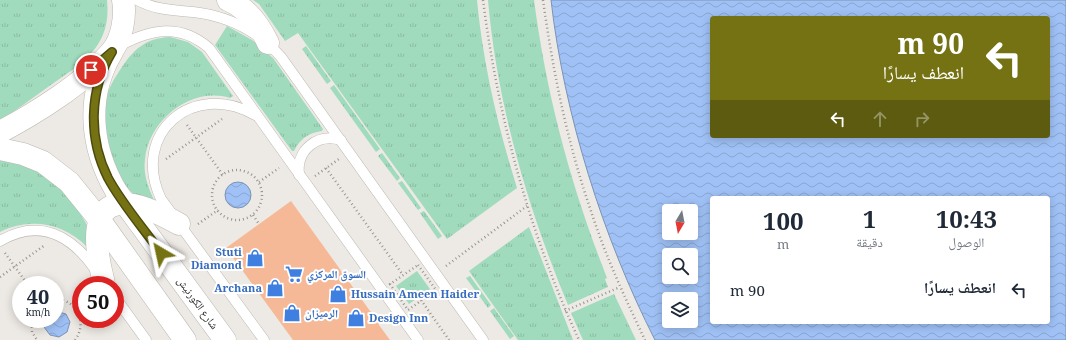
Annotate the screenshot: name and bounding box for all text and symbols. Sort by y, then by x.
text: 90 m [897,24,964,62]
icon: left [978,32,1030,84]
pin [74,53,108,87]
icon: arrive [80,59,102,81]
text: انعطف يسارًا [883,60,964,84]
icon: left [827,108,849,130]
icon: ahead [869,108,891,130]
icon: right [911,108,933,130]
text: 1 [863,202,876,235]
text: 10:43 [936,202,997,235]
north arrow [662,204,698,240]
map controls [662,204,698,328]
text: 100 [763,204,804,237]
position arrow [140,232,182,274]
text: دقيقة [856,233,883,251]
text: الوصول [948,233,984,251]
text: m [777,235,789,253]
place label: Stuti Diamond [191,244,242,272]
shop icon: Stuti Diamond [245,248,265,268]
button: search [662,248,698,284]
supermarket icon: السوق المركزي [284,264,304,284]
place label: السوق المركزي [307,266,366,283]
street label: شارع الكورنيش [174,273,223,332]
speed limit sign: 50 [72,276,124,328]
text: انعطف يسارًا [924,277,996,297]
shop icon: Archana [265,278,285,298]
icon: left [1008,279,1030,301]
place label: Archana [214,280,262,295]
text: 90 m [730,280,765,300]
text: 40 [27,283,49,310]
shop icon: Hussain Ameen Haider [328,284,348,304]
place label: Hussain Ameen Haider [351,286,479,301]
button: layers [662,292,698,328]
shop icon: الرميزان [282,303,302,323]
text: km/h [26,305,50,319]
place label: الرميزان [305,305,338,321]
shop icon: Design Inn [346,308,366,328]
place label: Design Inn [369,310,429,325]

